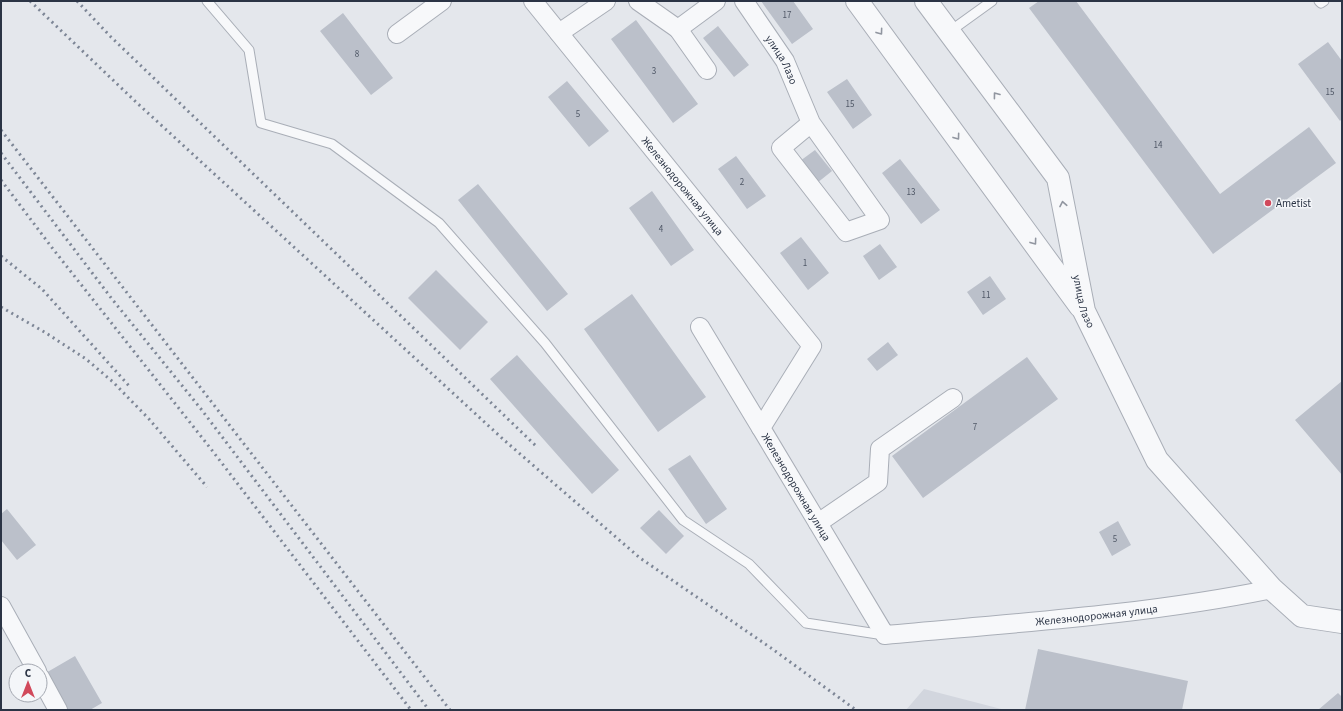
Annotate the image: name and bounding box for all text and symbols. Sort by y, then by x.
house number: 17 [783,9,792,22]
one-way arrow [875,28,882,35]
street label: улица Лазо [762,32,801,87]
house number: 8 [355,48,360,61]
house number: 3 [652,65,657,78]
house number: 15 [1326,86,1335,99]
one-way arrow [994,93,1001,100]
house number: 15 [846,98,855,111]
house number: 5 [576,108,581,121]
one-way arrow [952,133,959,140]
street label: Железнодорожная улица [638,134,727,239]
house number: 14 [1154,139,1163,152]
house number: 2 [740,176,745,189]
house number: 13 [907,186,916,199]
place label: Ametist [1276,196,1311,211]
marker: Ametist [1263,198,1273,208]
one-way arrow [1060,201,1068,208]
house number: 4 [659,223,664,236]
one-way arrow [1029,238,1036,245]
house number: 1 [803,257,807,270]
street label: улица Лазо [1069,274,1098,331]
house number: 11 [982,289,990,302]
house number: 7 [973,421,978,434]
street label: Железнодорожная улица [758,431,834,544]
house number: 5 [1113,533,1118,546]
street label: Железнодорожная улица [1035,601,1159,630]
north arrow [8,663,48,703]
text: С [25,666,32,681]

